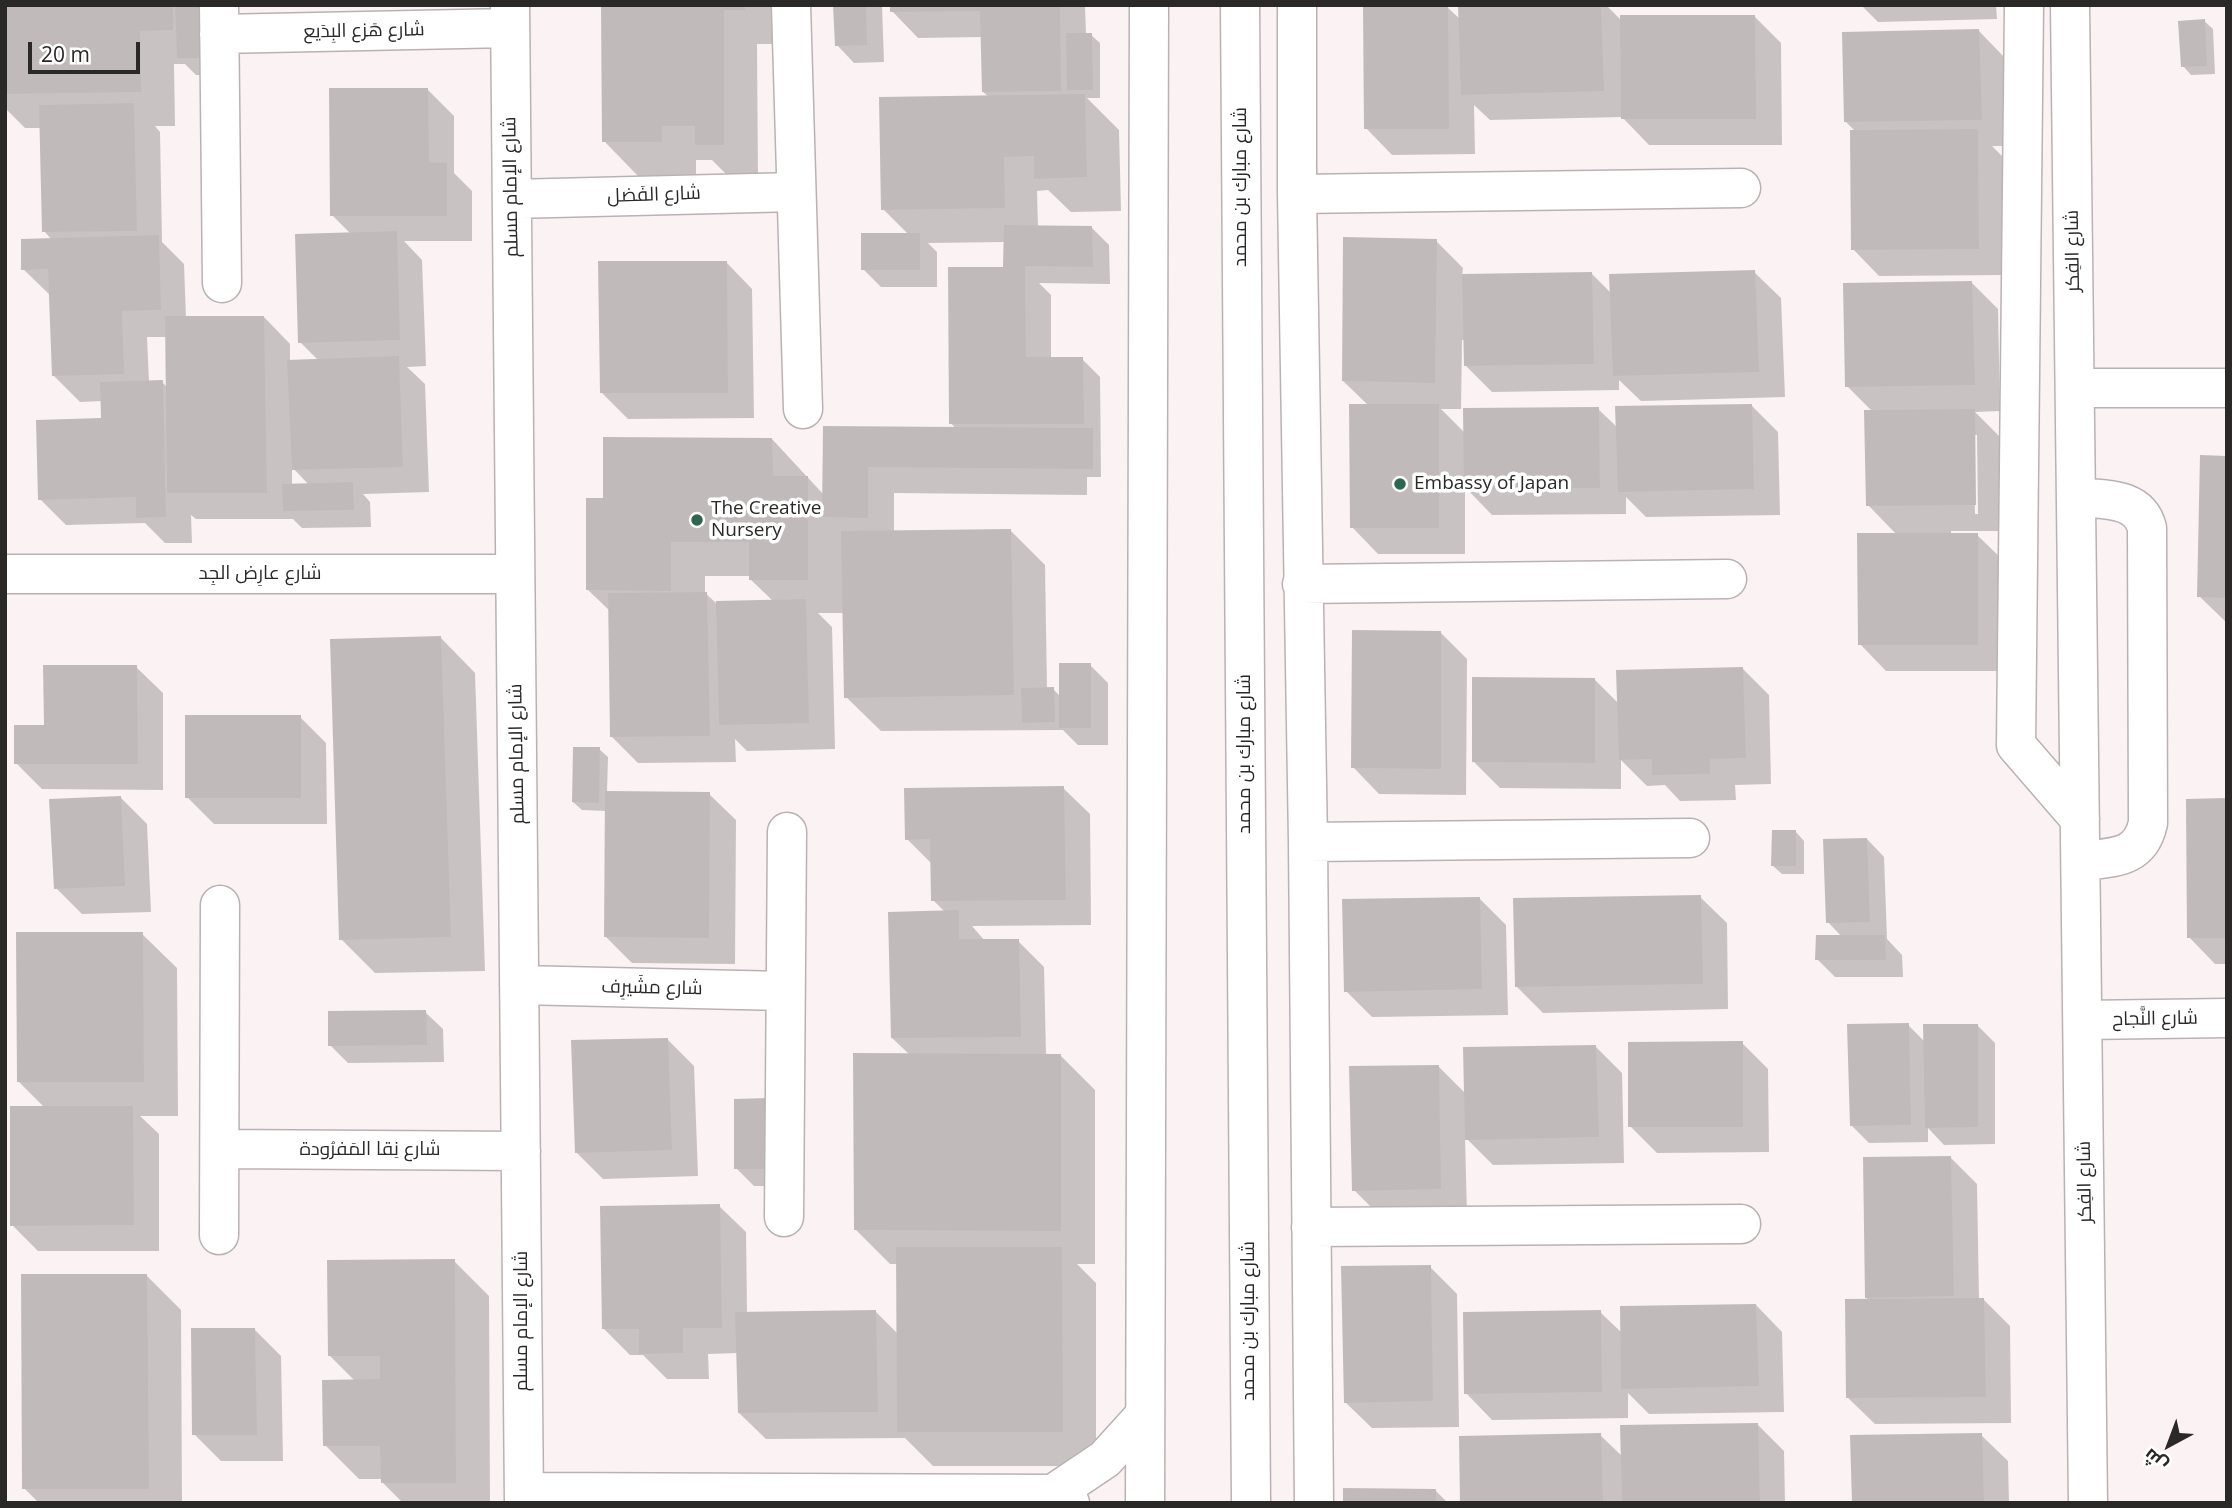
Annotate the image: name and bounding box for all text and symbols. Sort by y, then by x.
street label: شارع هَزع البِدَيع [303,19,425,43]
scale bar [32,28,144,72]
text: 20 m [41,40,90,68]
street label: شارع مبارك بن محمد [1230,107,1252,267]
street label: شارع الإمام مسلم [498,117,524,257]
street label: شارع الفَضل [607,182,701,208]
street label: شارع الفِكر [2061,210,2085,292]
place label: Embassy of Japan [1414,473,1569,495]
marker: Embassy of Japan [1392,476,1408,492]
place label: The Creative Nursery [711,498,821,542]
marker: The Creative Nursery [689,512,705,528]
street label: شارع عارِض الجِد [198,563,322,585]
street label: شارع مبارك بن محمد [1234,674,1256,834]
street label: شارع الإمام مسلم [504,684,530,824]
street label: شارع مشَيرِف [601,976,703,1000]
street label: شارع النَّجاح [2112,1007,2198,1031]
street label: شارع نِقا المَفرُودة [299,1139,441,1161]
street label: شارع الفِكر [2073,1141,2097,1223]
street label: شارع مبارك بن محمد [1238,1241,1260,1401]
street label: شارع الإمام مسلم [511,1251,533,1391]
north arrow [2134,1410,2204,1480]
text: ش [2137,1443,2173,1479]

